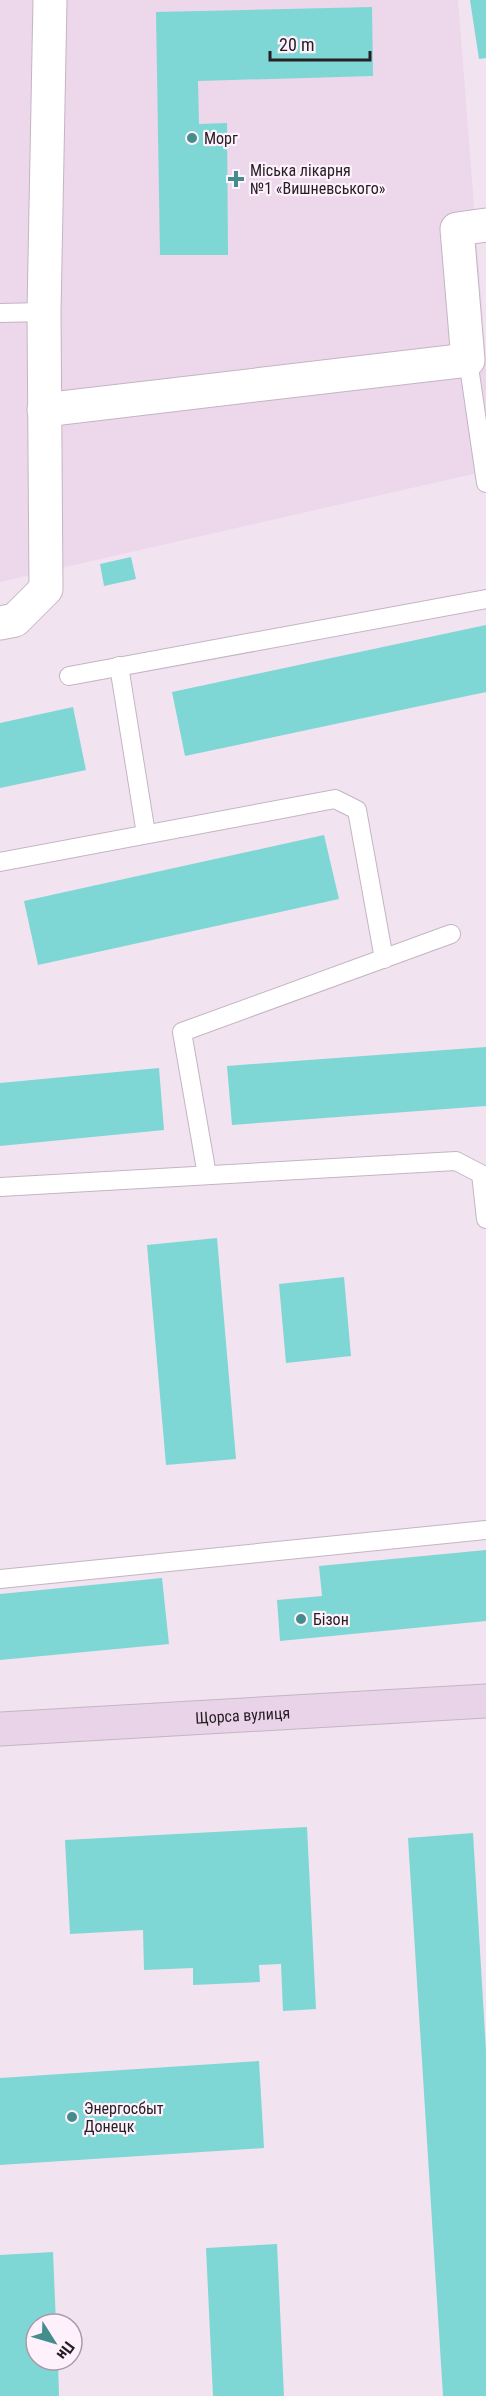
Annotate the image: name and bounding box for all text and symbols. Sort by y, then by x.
scale bar [270,24,370,62]
text: 20 m [279,34,314,55]
place label: Морг [204,129,238,148]
marker: Морг [185,131,199,145]
place label: Міська лікарня №1 «Вишневського» [250,161,386,198]
marker: Міська лікарня №1 «Вишневського» [227,170,245,188]
place label: Бізон [313,1610,349,1629]
marker: Бізон [294,1612,308,1626]
street label: Щорса вулиця [195,1703,291,1727]
place label: Энергосбыт Донецк [84,2099,164,2136]
marker: Энергосбыт Донецк [65,2110,79,2124]
north arrow [24,2312,84,2372]
text: Пн [53,2338,79,2364]

